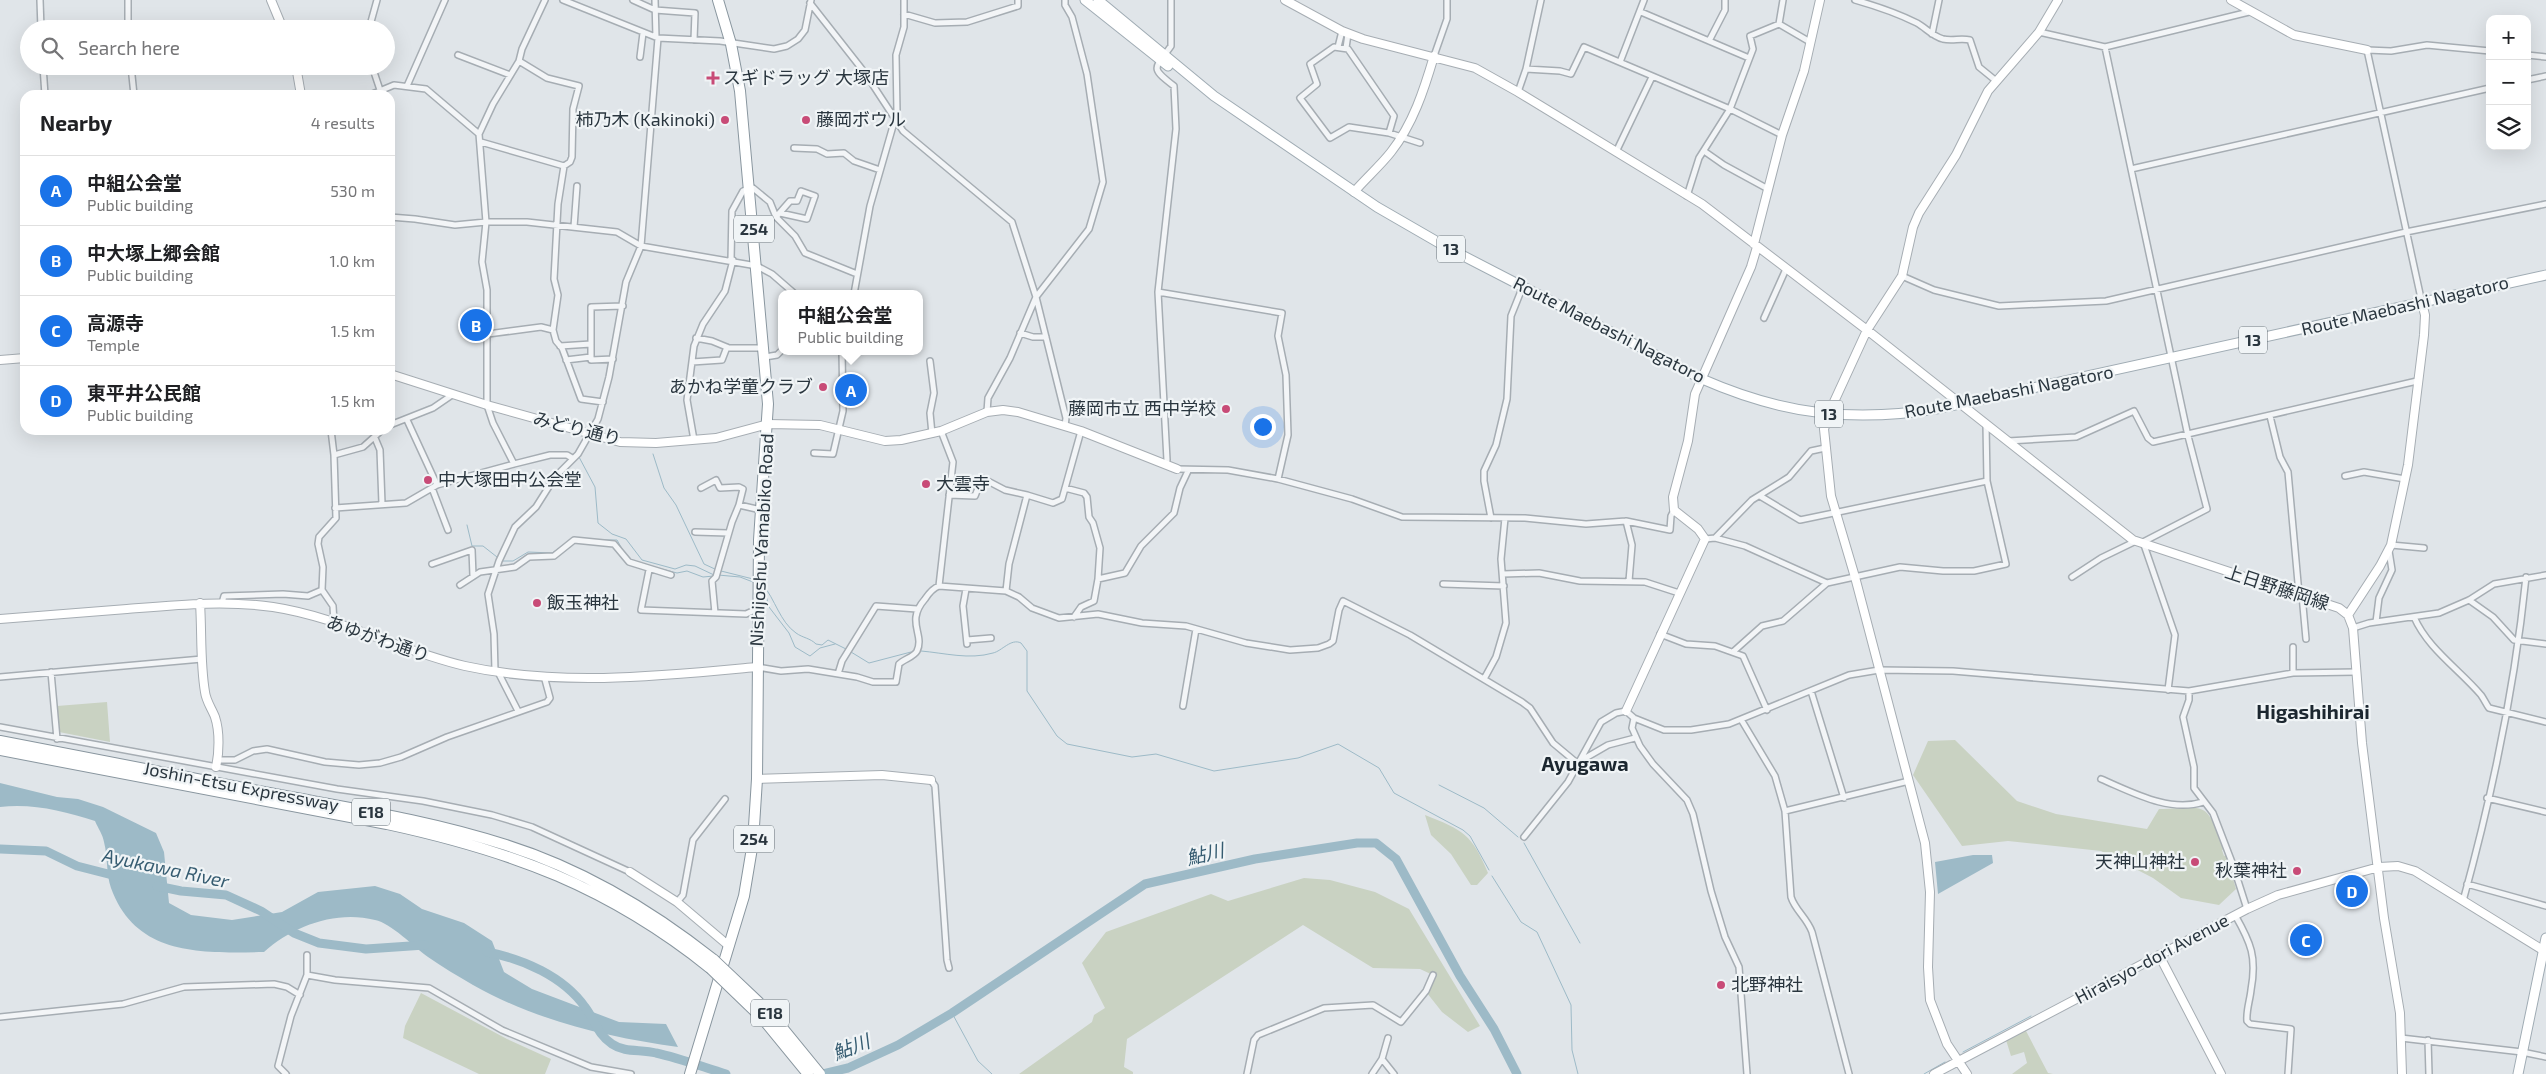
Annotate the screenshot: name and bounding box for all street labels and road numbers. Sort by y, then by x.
road number: 254 [734,215,774,242]
road number: 13 [1437,235,1465,262]
street label: Route Maebashi Nagatoro [2299,270,2511,340]
street label: Route Maebashi Nagatoro [1510,271,1709,387]
road number: 13 [2239,326,2267,354]
street label: Route Maebashi Nagatoro [1903,360,2115,422]
road number: 13 [1815,400,1843,428]
street label: みどり通り [531,406,624,450]
street label: Nishijoshu Yamabiko Road [744,433,778,647]
street label: 上日野藤岡線 [2223,560,2332,614]
street label: あゆがわ通り [324,610,433,666]
street label: Joshin-Etsu Expressway [142,756,341,816]
road number: E18 [352,799,390,826]
road number: 254 [734,826,774,852]
street label: Hiraisyo-dori Avenue [2071,908,2232,1008]
road number: E18 [751,1000,789,1026]

